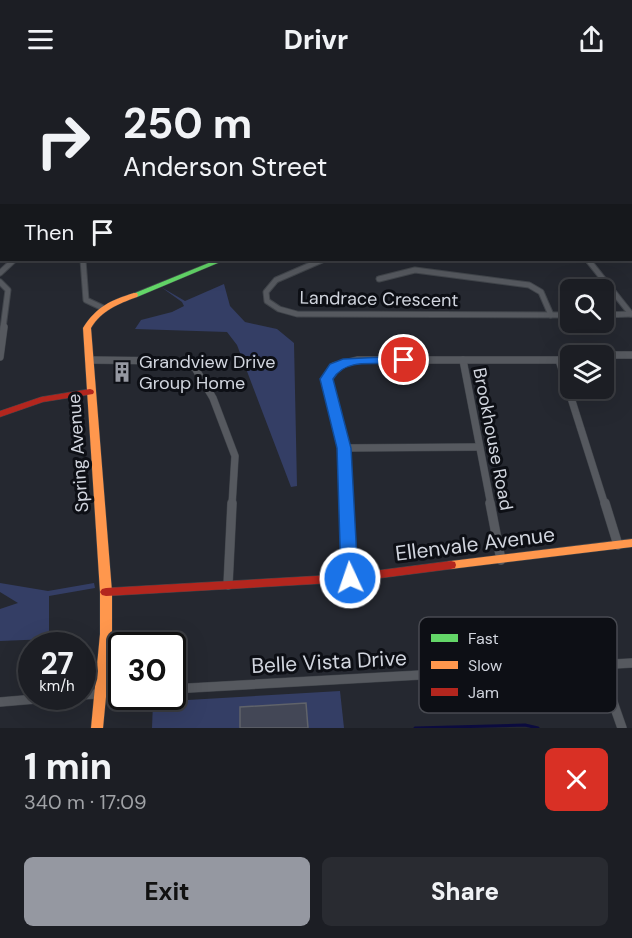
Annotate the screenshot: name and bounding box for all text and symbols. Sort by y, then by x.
text: Drivr [284,22,348,57]
icon: menu [24,23,57,56]
icon: share [575,23,608,56]
text: 250 m [123,96,252,151]
icon: right [24,102,102,180]
text: Anderson Street [123,149,327,184]
icon: arrive [86,216,119,249]
text: Then [24,218,74,247]
map controls [560,279,614,399]
button: search [560,279,614,333]
street label: Landrace Crescent [299,286,459,312]
pin [378,334,429,385]
icon: arrive [387,343,420,376]
button: layers [560,345,614,399]
place label: Grandview Drive Group Home [139,350,276,395]
building icon: Grandview Drive Group Home [110,360,134,384]
street label: Brookhouse Road [467,366,519,512]
street label: Spring Avenue [62,393,94,513]
street label: Ellenvale Avenue [394,520,556,568]
position arrow [318,546,382,610]
legend [419,617,617,713]
text: Fast [468,628,499,649]
speed limit sign: 30 [108,632,186,710]
text: 27 [40,644,74,683]
street label: Belle Vista Drive [251,644,408,680]
text: Slow [468,655,502,676]
text: km/h [39,676,75,696]
text: Jam [468,682,499,703]
text: 1 min [24,743,112,790]
button: close [545,748,608,811]
text: 340 m · 17:09 [24,789,147,815]
button: Exit [24,857,310,926]
button: Share [322,857,608,926]

